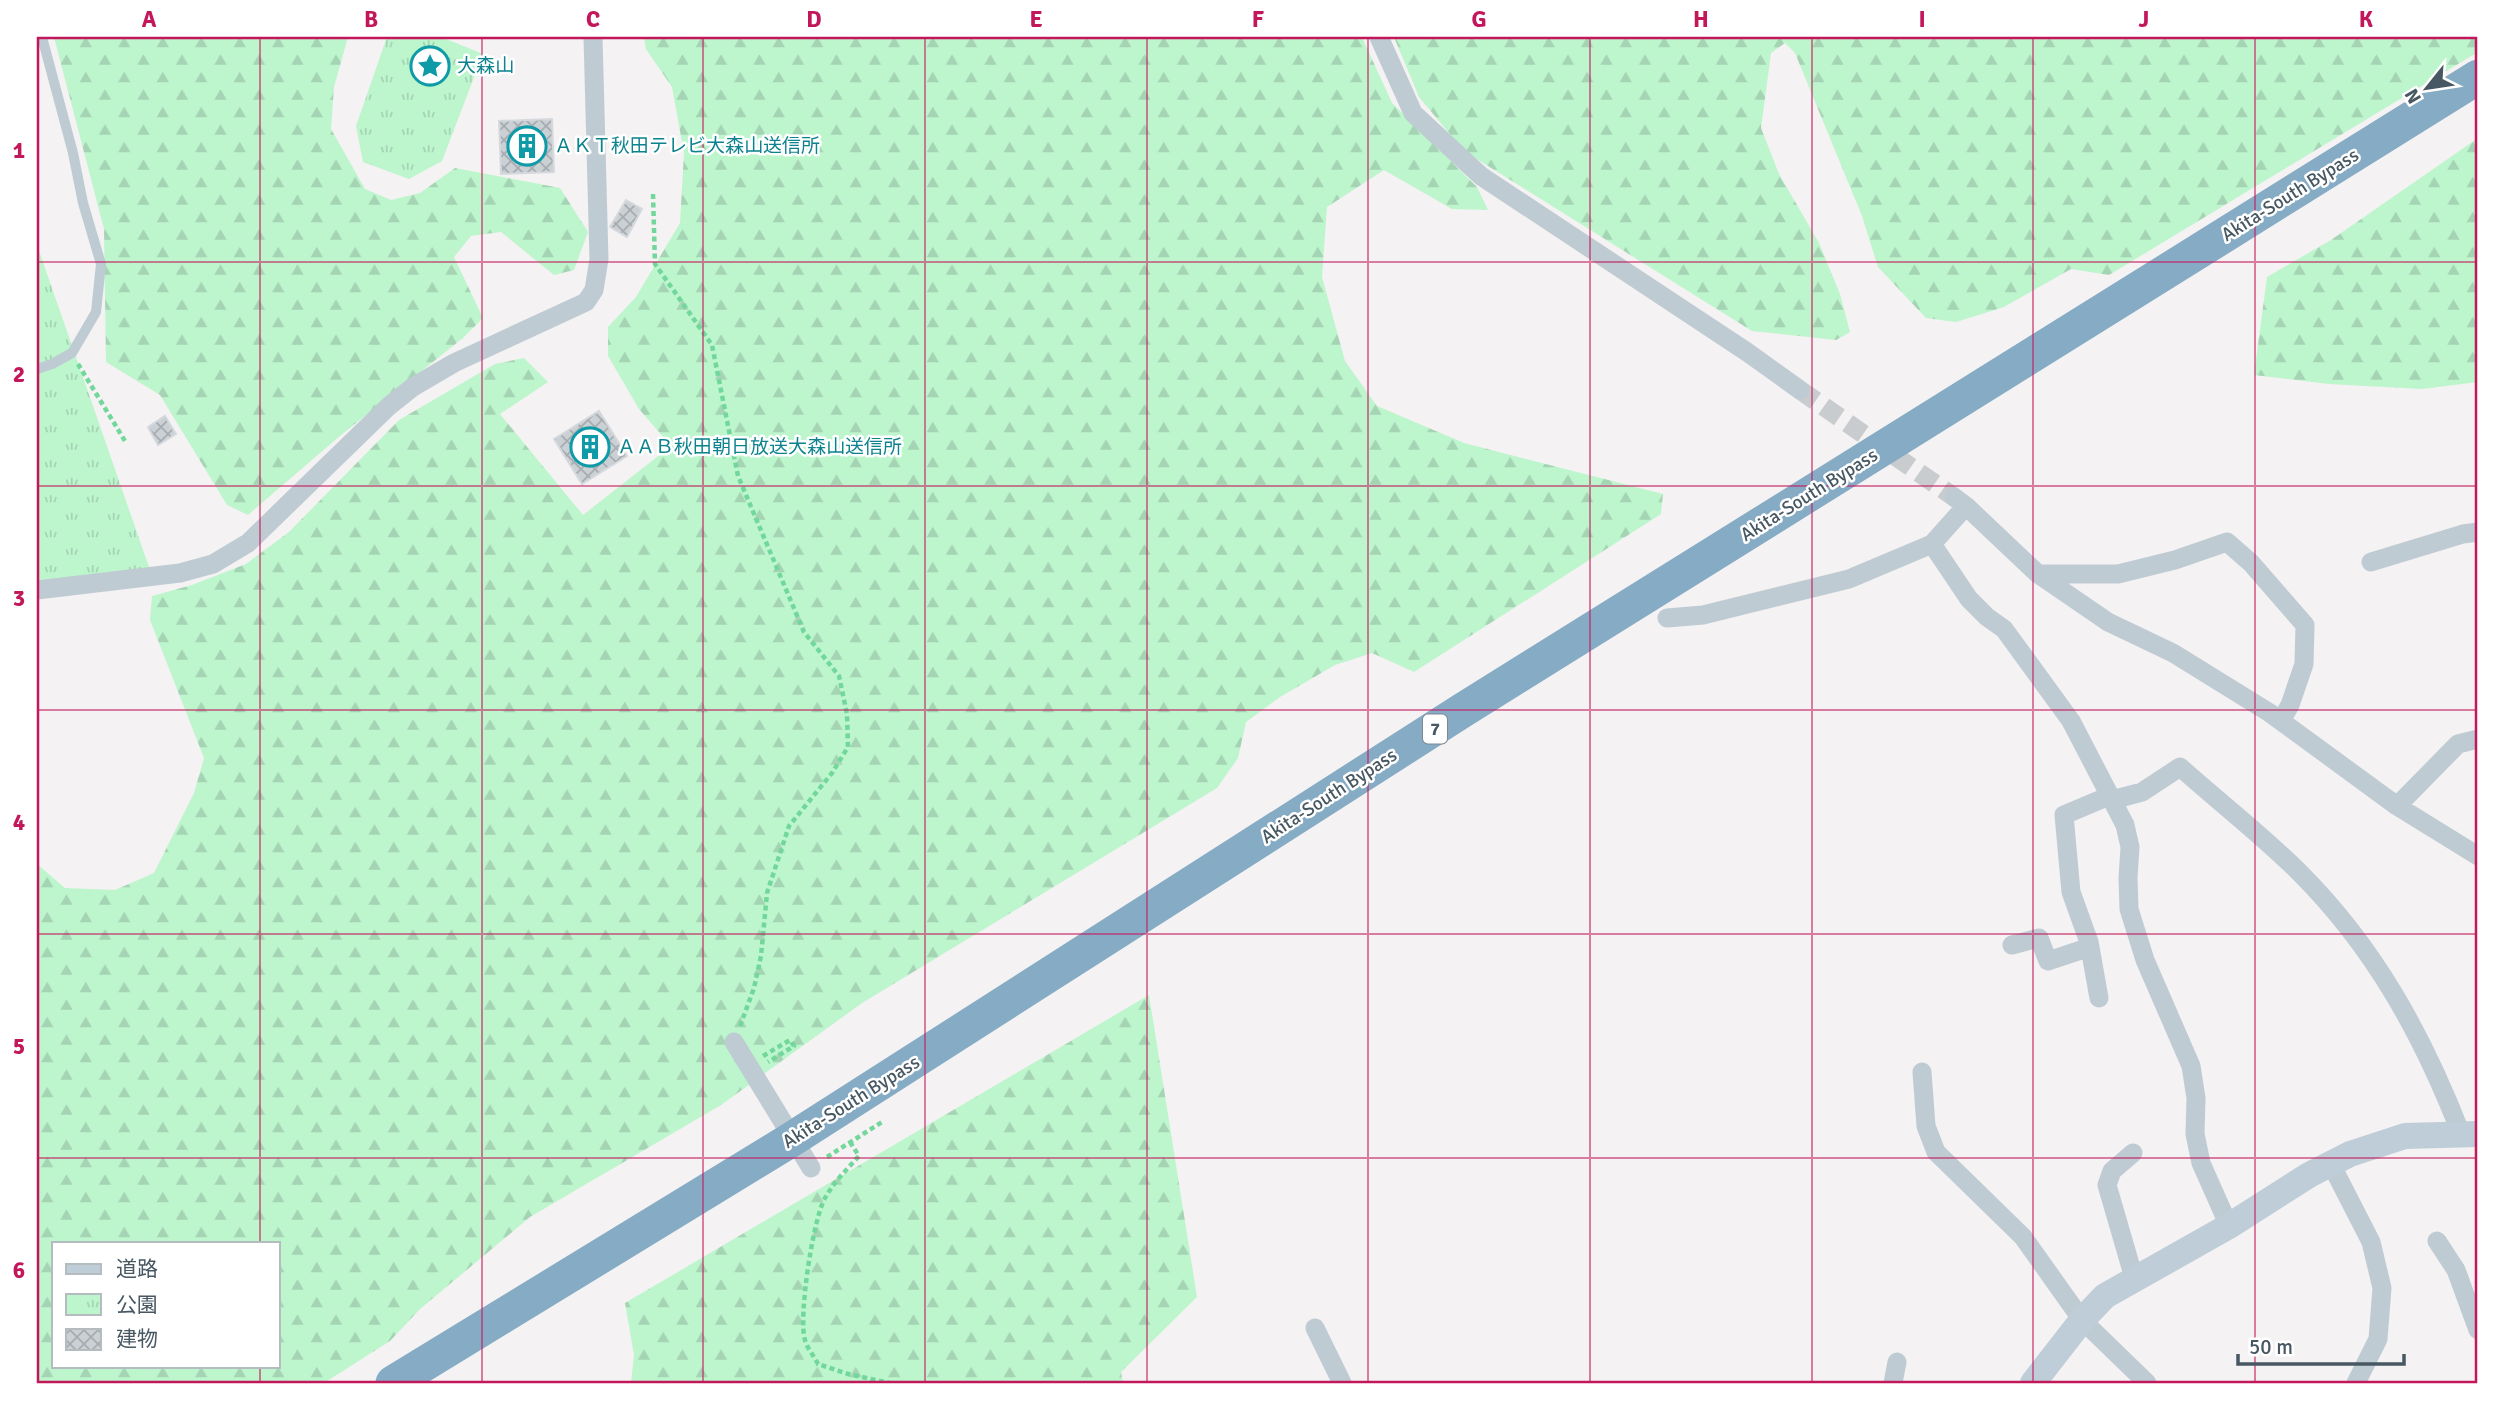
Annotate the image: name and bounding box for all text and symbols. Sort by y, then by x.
text: A [142,5,157,34]
text: B [364,5,378,34]
text: C [586,5,600,34]
text: D [806,5,822,34]
text: E [1029,5,1043,34]
text: F [1252,5,1264,34]
text: G [1471,5,1487,34]
text: H [1693,5,1709,34]
text: I [1918,5,1926,34]
text: J [2139,5,2149,34]
text: K [2359,5,2374,34]
place icon: 大森山 [409,45,451,87]
north arrow [2392,52,2462,122]
place label: 大森山 [457,54,514,78]
text: N [2399,84,2427,108]
building icon: ＡＫＴ秋田テレビ大森山送信所 [506,125,548,167]
place label: ＡＫＴ秋田テレビ大森山送信所 [554,134,820,158]
text: 1 [13,136,25,165]
street label: Akita-South Bypass [2217,143,2363,247]
text: 2 [13,360,25,389]
building icon: ＡＡＢ秋田朝日放送大森山送信所 [569,426,611,468]
place label: ＡＡＢ秋田朝日放送大森山送信所 [617,435,902,459]
street label: Akita-South Bypass [1736,443,1882,547]
text: 3 [13,584,25,613]
road number: 7 [1423,714,1447,744]
street label: Akita-South Bypass [1256,743,1402,849]
text: 4 [13,808,25,837]
text: 5 [13,1032,25,1061]
street label: Akita-South Bypass [778,1050,924,1154]
legend [52,1242,280,1368]
text: 6 [13,1256,25,1285]
text: 道路 [116,1256,158,1282]
text: 公園 [116,1292,158,1318]
scale bar [2238,1322,2405,1366]
text: 建物 [116,1326,158,1352]
text: 50 m [2249,1334,2293,1360]

